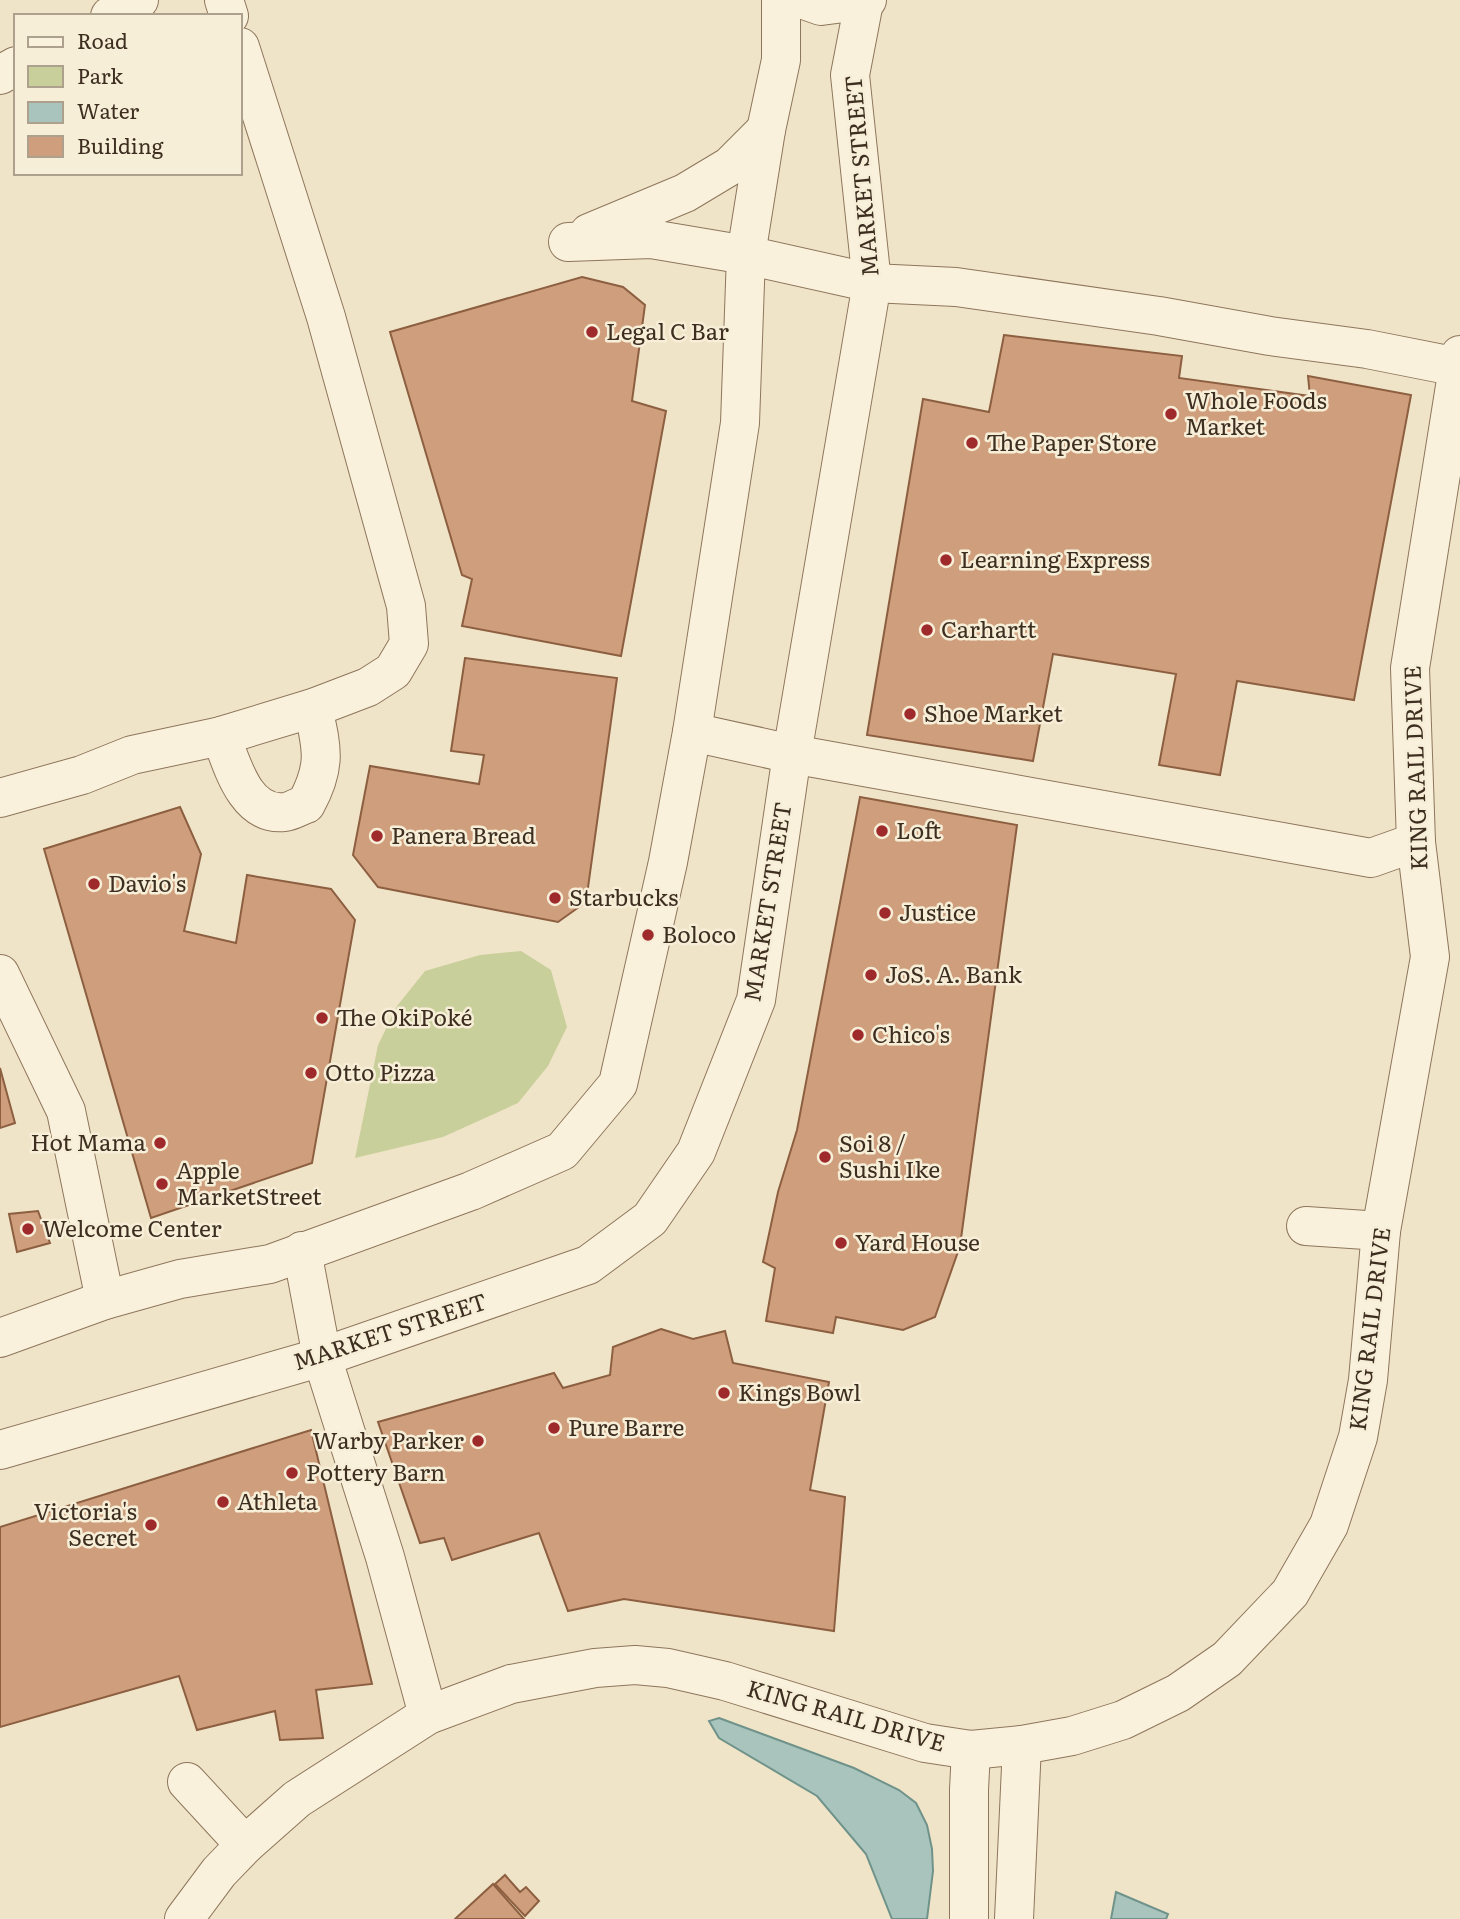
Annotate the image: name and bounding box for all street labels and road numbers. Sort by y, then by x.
street label: MARKET STREET [834,74,886,278]
street label: KING RAIL DRIVE [1393,665,1435,871]
street label: MARKET STREET [733,799,799,1004]
street label: KING RAIL DRIVE [1339,1225,1397,1433]
street label: MARKET STREET [288,1283,491,1377]
street label: KING RAIL DRIVE [743,1669,950,1759]

